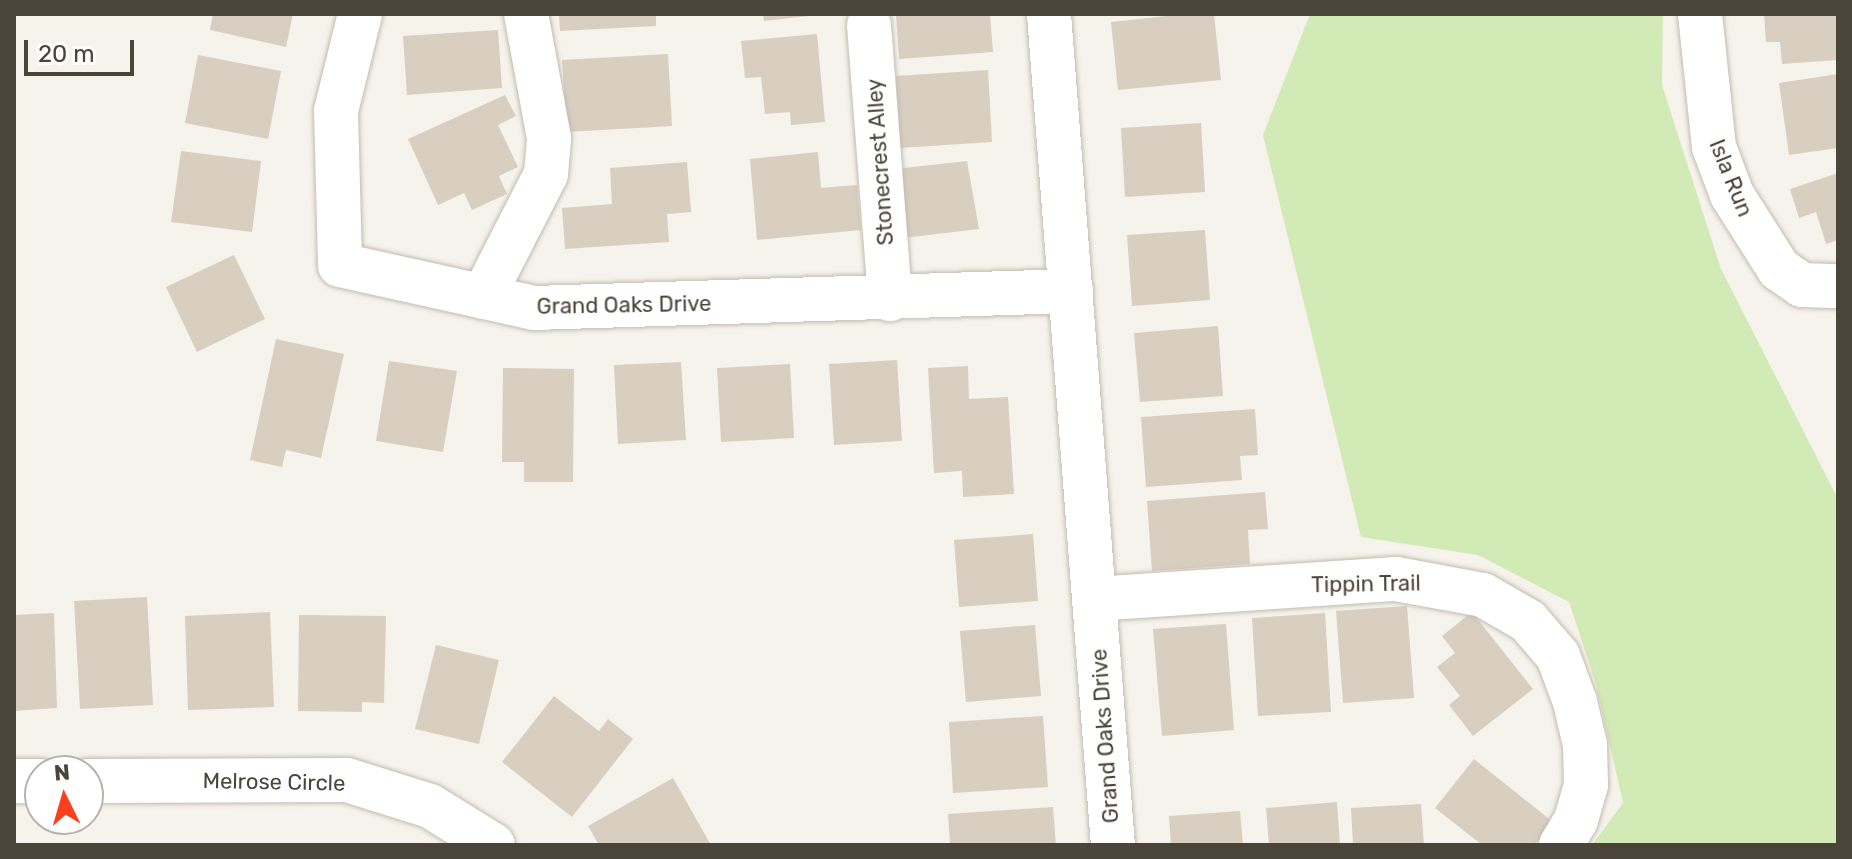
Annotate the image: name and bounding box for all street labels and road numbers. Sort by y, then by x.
street label: Stonecrest Alley [861,77,899,247]
street label: Isla Run [1704,135,1758,221]
street label: Grand Oaks Drive [536,290,712,320]
street label: Tippin Trail [1311,570,1421,598]
street label: Grand Oaks Drive [1086,648,1124,824]
street label: Melrose Circle [202,768,346,796]

